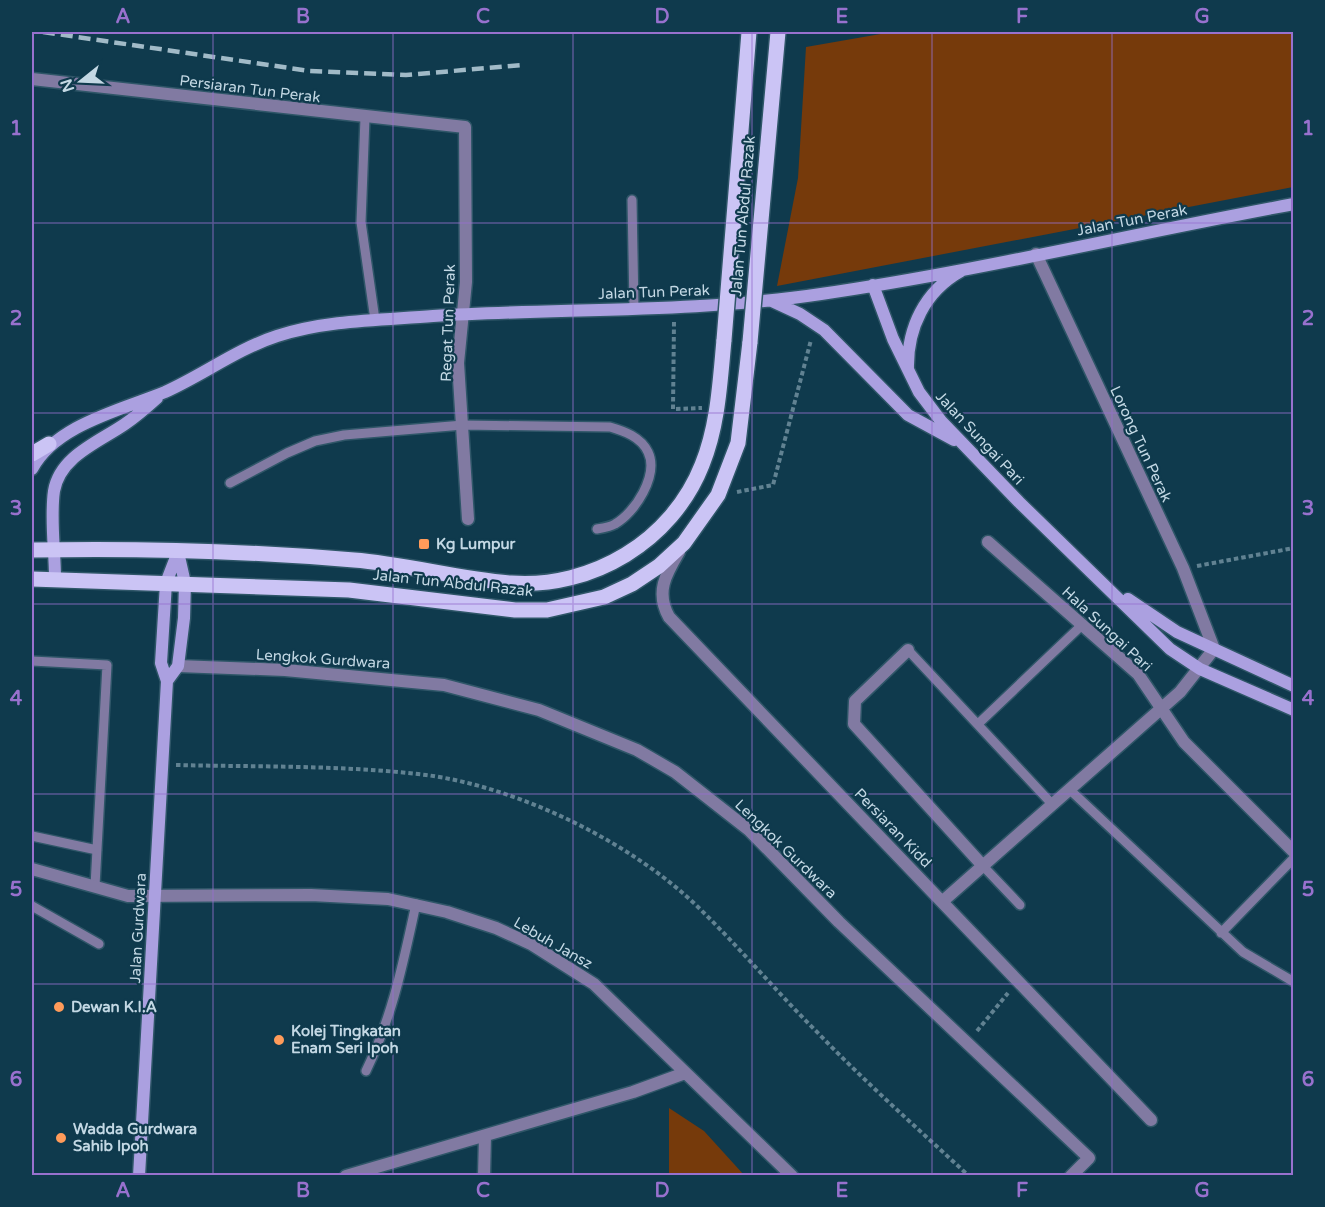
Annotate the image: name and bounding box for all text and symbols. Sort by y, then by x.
text: A [116,5,131,29]
text: B [296,5,310,29]
text: C [476,5,490,29]
text: D [654,5,670,29]
text: E [836,5,849,29]
text: F [1016,5,1028,29]
text: G [1194,5,1210,29]
north arrow [51,51,111,111]
street label: Persiaran Tun Perak [179,71,321,107]
text: N [56,76,79,95]
text: 1 [10,117,22,141]
text: 1 [1302,117,1314,141]
street label: Jalan Tun Abdul Razak [727,135,759,297]
street label: Jalan Tun Perak [1075,201,1189,239]
street label: Regat Tun Perak [437,264,459,382]
street label: Jalan Tun Perak [598,281,710,303]
text: 2 [10,307,22,331]
text: 2 [1302,307,1314,331]
street label: Lorong Tun Perak [1106,383,1176,505]
street label: Jalan Sungai Pari [932,388,1028,488]
text: 3 [10,497,22,521]
text: 3 [1302,497,1314,521]
place label: Kg Lumpur [436,535,516,554]
marker: Kg Lumpur [417,537,431,551]
street label: Jalan Tun Abdul Razak [372,566,534,600]
street label: Hala Sungai Pari [1058,583,1156,675]
street label: Lengkok Gurdwara [255,645,391,673]
text: 4 [10,687,23,711]
text: 4 [1302,687,1315,711]
street label: Persiaran Kidd [851,785,935,871]
street label: Lengkok Gurdwara [731,796,841,902]
street label: Jalan Gurdwara [126,872,150,984]
text: 5 [10,878,22,902]
text: 5 [1302,878,1314,902]
street label: Lebuh Jansz [510,913,596,973]
place label: Dewan K.I.A [71,998,157,1016]
marker: Dewan K.I.A [52,1000,66,1014]
place label: Kolej Tingkatan Enam Seri Ipoh [291,1022,401,1058]
marker: Kolej Tingkatan Enam Seri Ipoh [272,1033,286,1047]
text: 6 [10,1068,22,1092]
text: 6 [1302,1068,1314,1092]
place label: Wadda Gurdwara Sahib Ipoh [73,1120,197,1156]
marker: Wadda Gurdwara Sahib Ipoh [54,1131,68,1145]
text: A [116,1179,131,1203]
text: B [296,1179,310,1203]
text: C [476,1179,490,1203]
text: D [654,1179,670,1203]
text: E [836,1179,849,1203]
text: F [1016,1179,1028,1203]
text: G [1194,1179,1210,1203]

